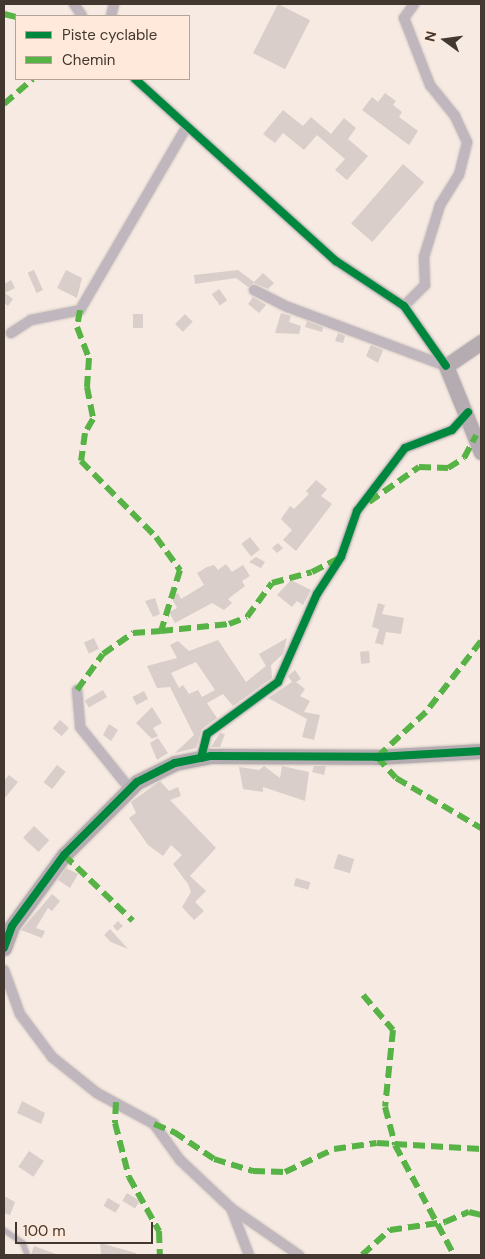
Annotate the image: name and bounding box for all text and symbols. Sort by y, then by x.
legend [15,15,190,80]
north arrow [420,15,470,65]
text: Piste cyclable [62,25,157,45]
text: N [420,29,440,44]
text: Chemin [62,50,115,70]
scale bar [18,1212,155,1244]
text: 100 m [23,1221,66,1241]

